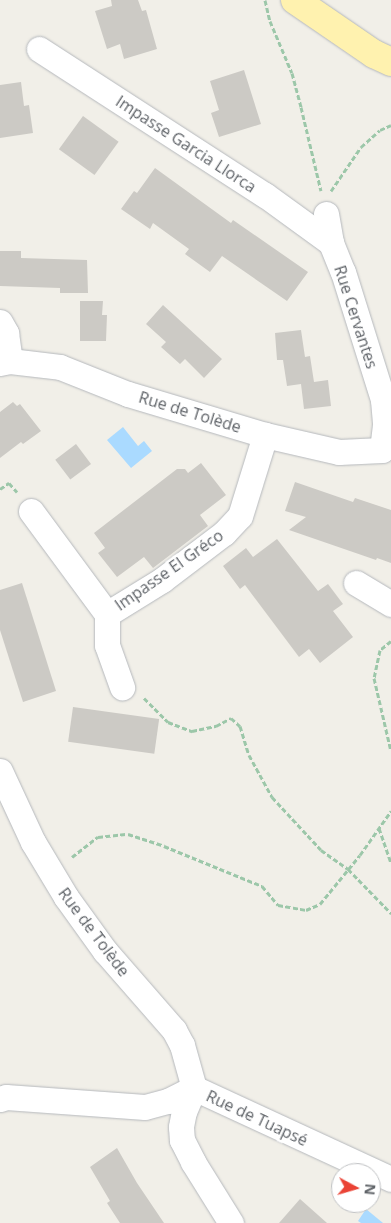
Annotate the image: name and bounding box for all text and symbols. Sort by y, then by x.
street label: Impasse Garcia Llorca [112,91,260,197]
street label: Rue Cervantes [330,263,382,371]
street label: Rue de Tolède [137,387,243,437]
street label: Impasse El Gréco [111,525,227,615]
street label: Rue de Tolède [54,884,134,980]
street label: Rue de Tuapsé [203,1086,311,1150]
north arrow [331,1163,381,1213]
text: N [360,1183,380,1196]

